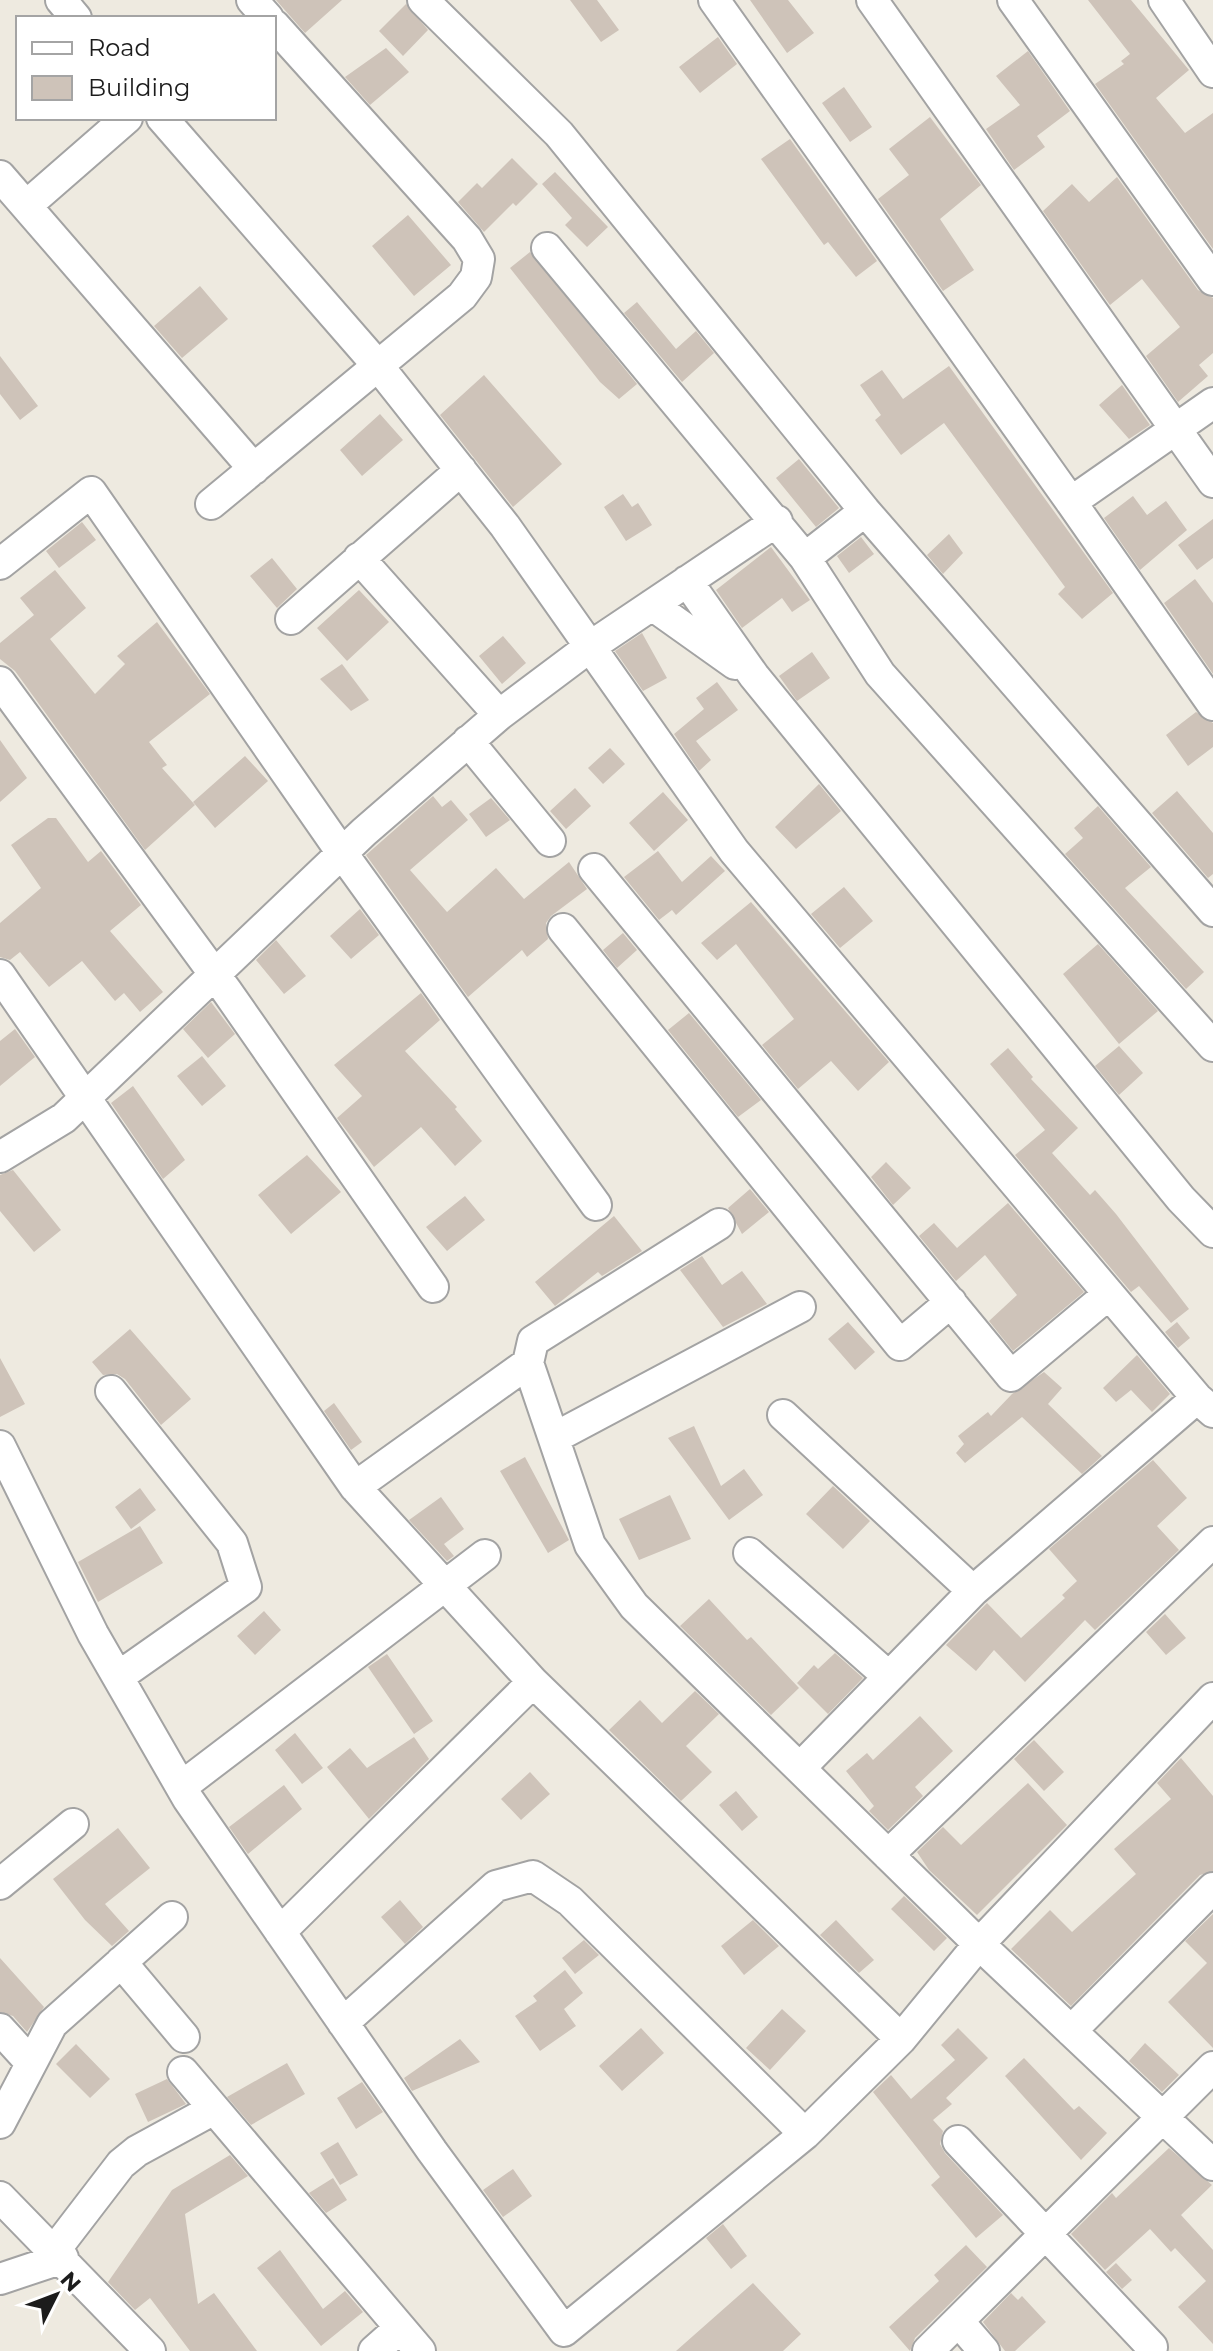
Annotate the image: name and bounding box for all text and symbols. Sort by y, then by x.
legend [16,16,276,120]
text: Road [88,33,151,62]
text: Building [88,73,191,102]
north arrow [16,2255,96,2335]
text: N [55,2266,86,2298]

